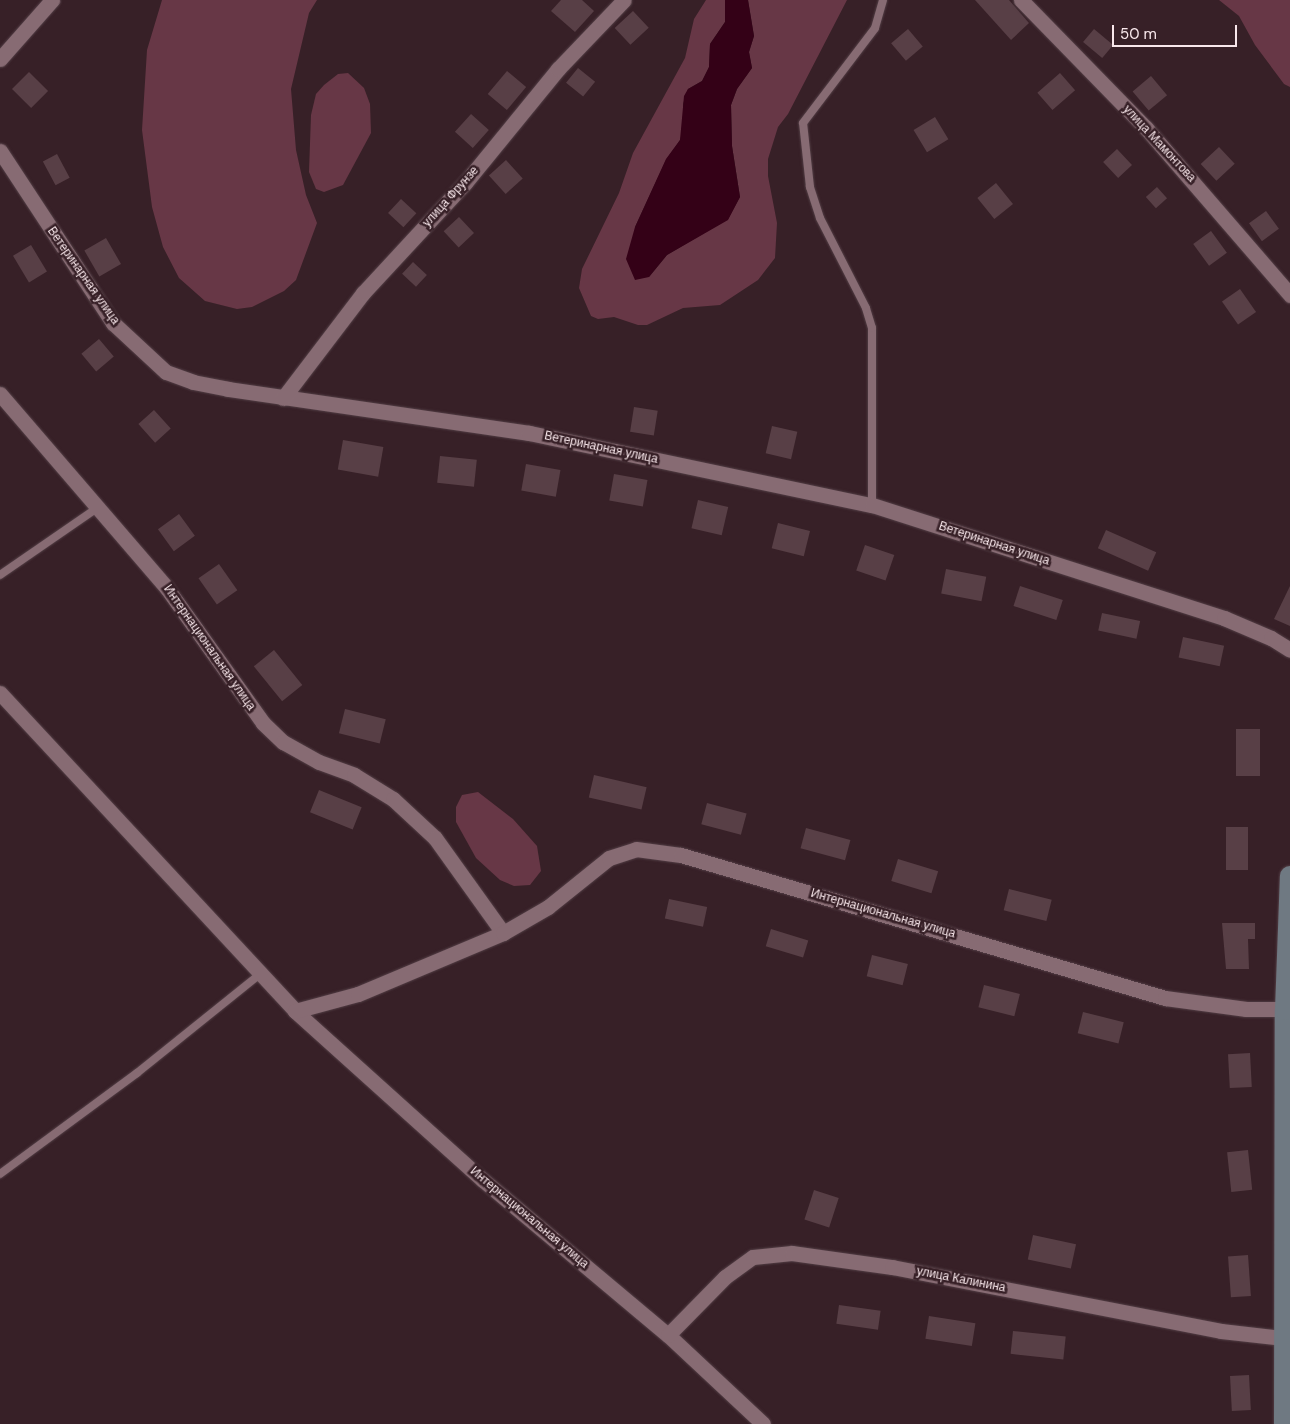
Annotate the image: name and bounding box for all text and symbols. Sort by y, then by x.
scale bar [1115,15,1240,47]
text: 50 m [1120,24,1157,44]
street label: улица Мамонтова [1120,103,1198,185]
street label: улица Фрунзе [420,164,482,230]
street label: Ветеринарная улица [44,225,122,327]
street label: Ветеринарная улица [543,429,659,467]
street label: Ветеринарная улица [937,519,1051,569]
street label: Интернациональная улица [160,582,258,714]
street label: Интернациональная улица [809,886,957,942]
street label: Интернациональная улица [467,1164,591,1272]
street label: улица Калинина [915,1264,1007,1296]

